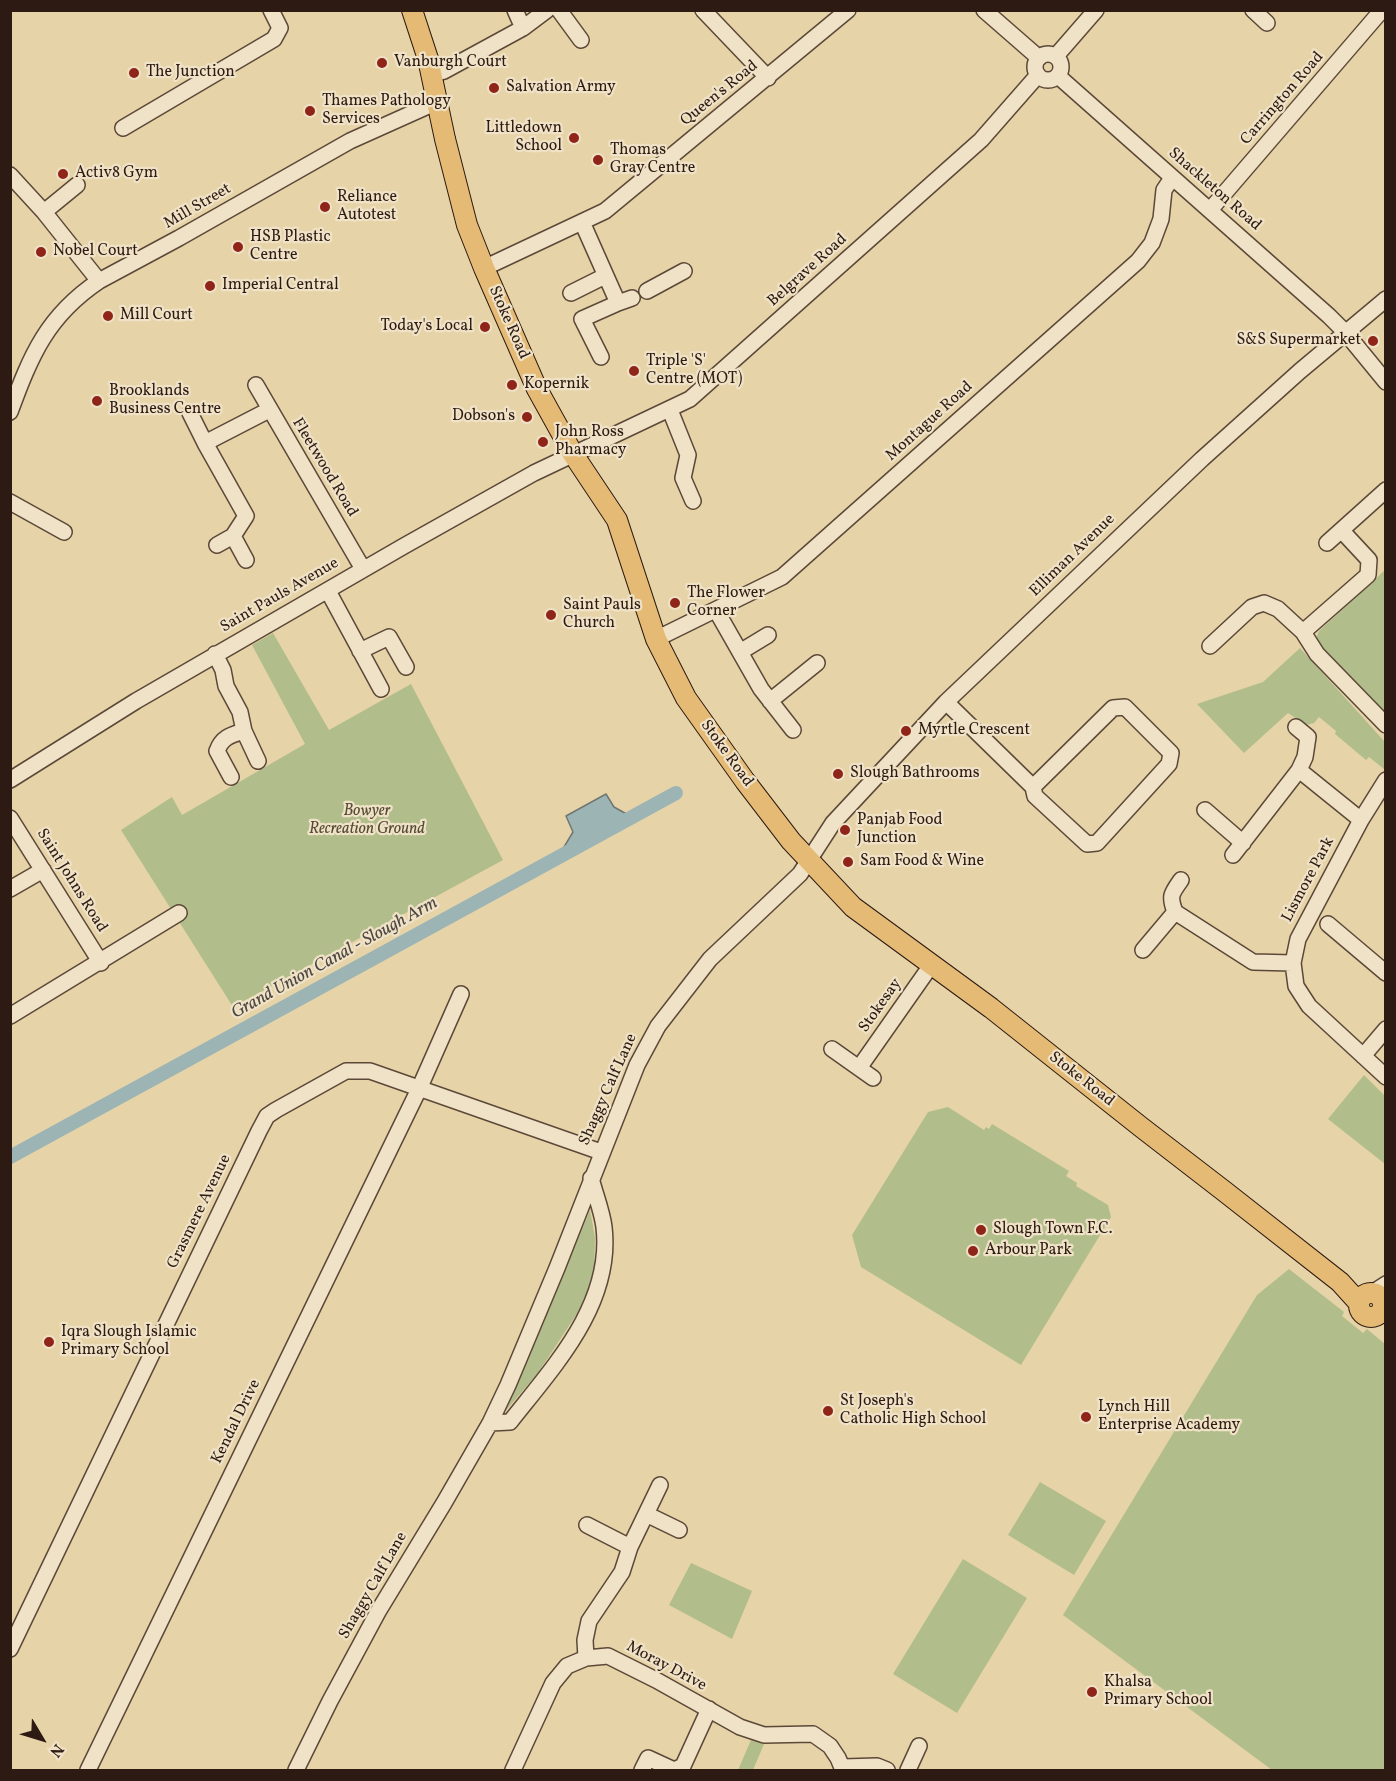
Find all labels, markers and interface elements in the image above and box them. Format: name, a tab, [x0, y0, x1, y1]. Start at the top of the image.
street label: Carrington Road	[1237, 48, 1329, 150]
place label: Vanburgh Court	[394, 53, 507, 73]
marker: Vanburgh Court	[375, 56, 389, 70]
street label: Queen's Road	[677, 57, 763, 131]
place label: The Junction	[146, 63, 235, 83]
marker: The Junction	[127, 66, 141, 80]
place label: Salvation Army	[506, 78, 616, 98]
marker: Salvation Army	[487, 81, 501, 95]
place label: Thames Pathology Services	[322, 92, 451, 130]
marker: Thames Pathology Services	[303, 104, 317, 118]
place label: Littledown School	[485, 119, 562, 157]
marker: Littledown School	[567, 131, 581, 145]
place label: Thomas Gray Centre	[610, 141, 695, 179]
street label: Shackleton Road	[1164, 144, 1264, 236]
marker: Thomas Gray Centre	[591, 153, 605, 167]
place label: Activ8 Gym	[75, 164, 158, 184]
marker: Activ8 Gym	[56, 167, 70, 181]
street label: Mill Street	[161, 180, 235, 234]
place label: Reliance Autotest	[337, 188, 397, 226]
marker: Reliance Autotest	[318, 200, 332, 214]
place label: HSB Plastic Centre	[250, 228, 331, 266]
street label: Belgrave Road	[764, 230, 852, 312]
marker: HSB Plastic Centre	[231, 240, 245, 254]
place label: Nobel Court	[53, 242, 138, 262]
marker: Nobel Court	[34, 245, 48, 259]
place label: Imperial Central	[222, 276, 339, 296]
marker: Imperial Central	[203, 279, 217, 293]
street label: Stoke Road	[483, 283, 533, 363]
place label: Mill Court	[120, 306, 193, 326]
marker: Mill Court	[101, 309, 115, 323]
place label: Today's Local	[380, 317, 473, 337]
marker: Today's Local	[478, 320, 492, 334]
place label: S&S Supermarket	[1236, 331, 1361, 351]
marker: S&S Supermarket	[1366, 334, 1380, 348]
place label: Triple 'S' Centre (MOT)	[646, 352, 742, 390]
marker: Triple 'S' Centre (MOT)	[627, 364, 641, 378]
place label: Kopernik	[524, 375, 589, 395]
marker: Kopernik	[505, 378, 519, 392]
street label: Montague Road	[883, 378, 977, 466]
place label: Brooklands Business Centre	[109, 382, 221, 420]
marker: Brooklands Business Centre	[90, 394, 104, 408]
place label: Dobson's	[452, 407, 515, 427]
marker: Dobson's	[520, 410, 534, 424]
street label: Fleetwood Road	[287, 415, 361, 521]
place label: John Ross Pharmacy	[555, 423, 626, 461]
marker: John Ross Pharmacy	[536, 435, 550, 449]
street label: Elliman Avenue	[1026, 510, 1120, 602]
street label: Saint Pauls Avenue	[217, 554, 343, 638]
place label: The Flower Corner	[687, 584, 765, 622]
place label: Saint Pauls Church	[563, 596, 641, 634]
marker: The Flower Corner	[668, 596, 682, 610]
marker: Saint Pauls Church	[544, 608, 558, 622]
street label: Stoke Road	[695, 717, 757, 791]
place label: Myrtle Crescent	[918, 721, 1030, 741]
marker: Myrtle Crescent	[899, 724, 913, 738]
place label: Slough Bathrooms	[850, 764, 980, 784]
marker: Slough Bathrooms	[831, 767, 845, 781]
park label: Bowyer Recreation Ground	[309, 802, 425, 840]
place label: Panjab Food Junction	[857, 811, 942, 849]
marker: Panjab Food Junction	[838, 823, 852, 837]
street label: Saint Johns Road	[31, 826, 111, 936]
street label: Lismore Park	[1279, 834, 1339, 926]
place label: Sam Food & Wine	[860, 852, 984, 872]
marker: Sam Food & Wine	[841, 855, 855, 869]
water label: Grand Union Canal - Slough Arm	[228, 893, 442, 1025]
street label: Stokesay	[855, 975, 907, 1037]
street label: Shaggy Calf Lane	[576, 1031, 642, 1149]
street label: Stoke Road	[1044, 1048, 1118, 1112]
street label: Grasmere Avenue	[164, 1152, 236, 1272]
place label: Slough Town F.C.	[993, 1220, 1112, 1240]
marker: Slough Town F.C.	[974, 1223, 988, 1237]
place label: Arbour Park	[985, 1241, 1072, 1261]
marker: Arbour Park	[966, 1244, 980, 1258]
place label: Iqra Slough Islamic Primary School	[61, 1323, 197, 1361]
marker: Iqra Slough Islamic Primary School	[42, 1335, 56, 1349]
street label: Kendal Drive	[208, 1377, 266, 1467]
place label: St Joseph's Catholic High School	[840, 1392, 986, 1430]
place label: Lynch Hill Enterprise Academy	[1098, 1398, 1240, 1436]
marker: St Joseph's Catholic High School	[821, 1404, 835, 1418]
marker: Lynch Hill Enterprise Academy	[1079, 1410, 1093, 1424]
street label: Shaggy Calf Lane	[336, 1529, 412, 1643]
street label: Moray Drive	[623, 1638, 709, 1696]
place label: Khalsa Primary School	[1104, 1673, 1212, 1711]
marker: Khalsa Primary School	[1085, 1685, 1099, 1699]
north arrow	[12, 1709, 72, 1769]
text: N	[44, 1739, 68, 1761]

